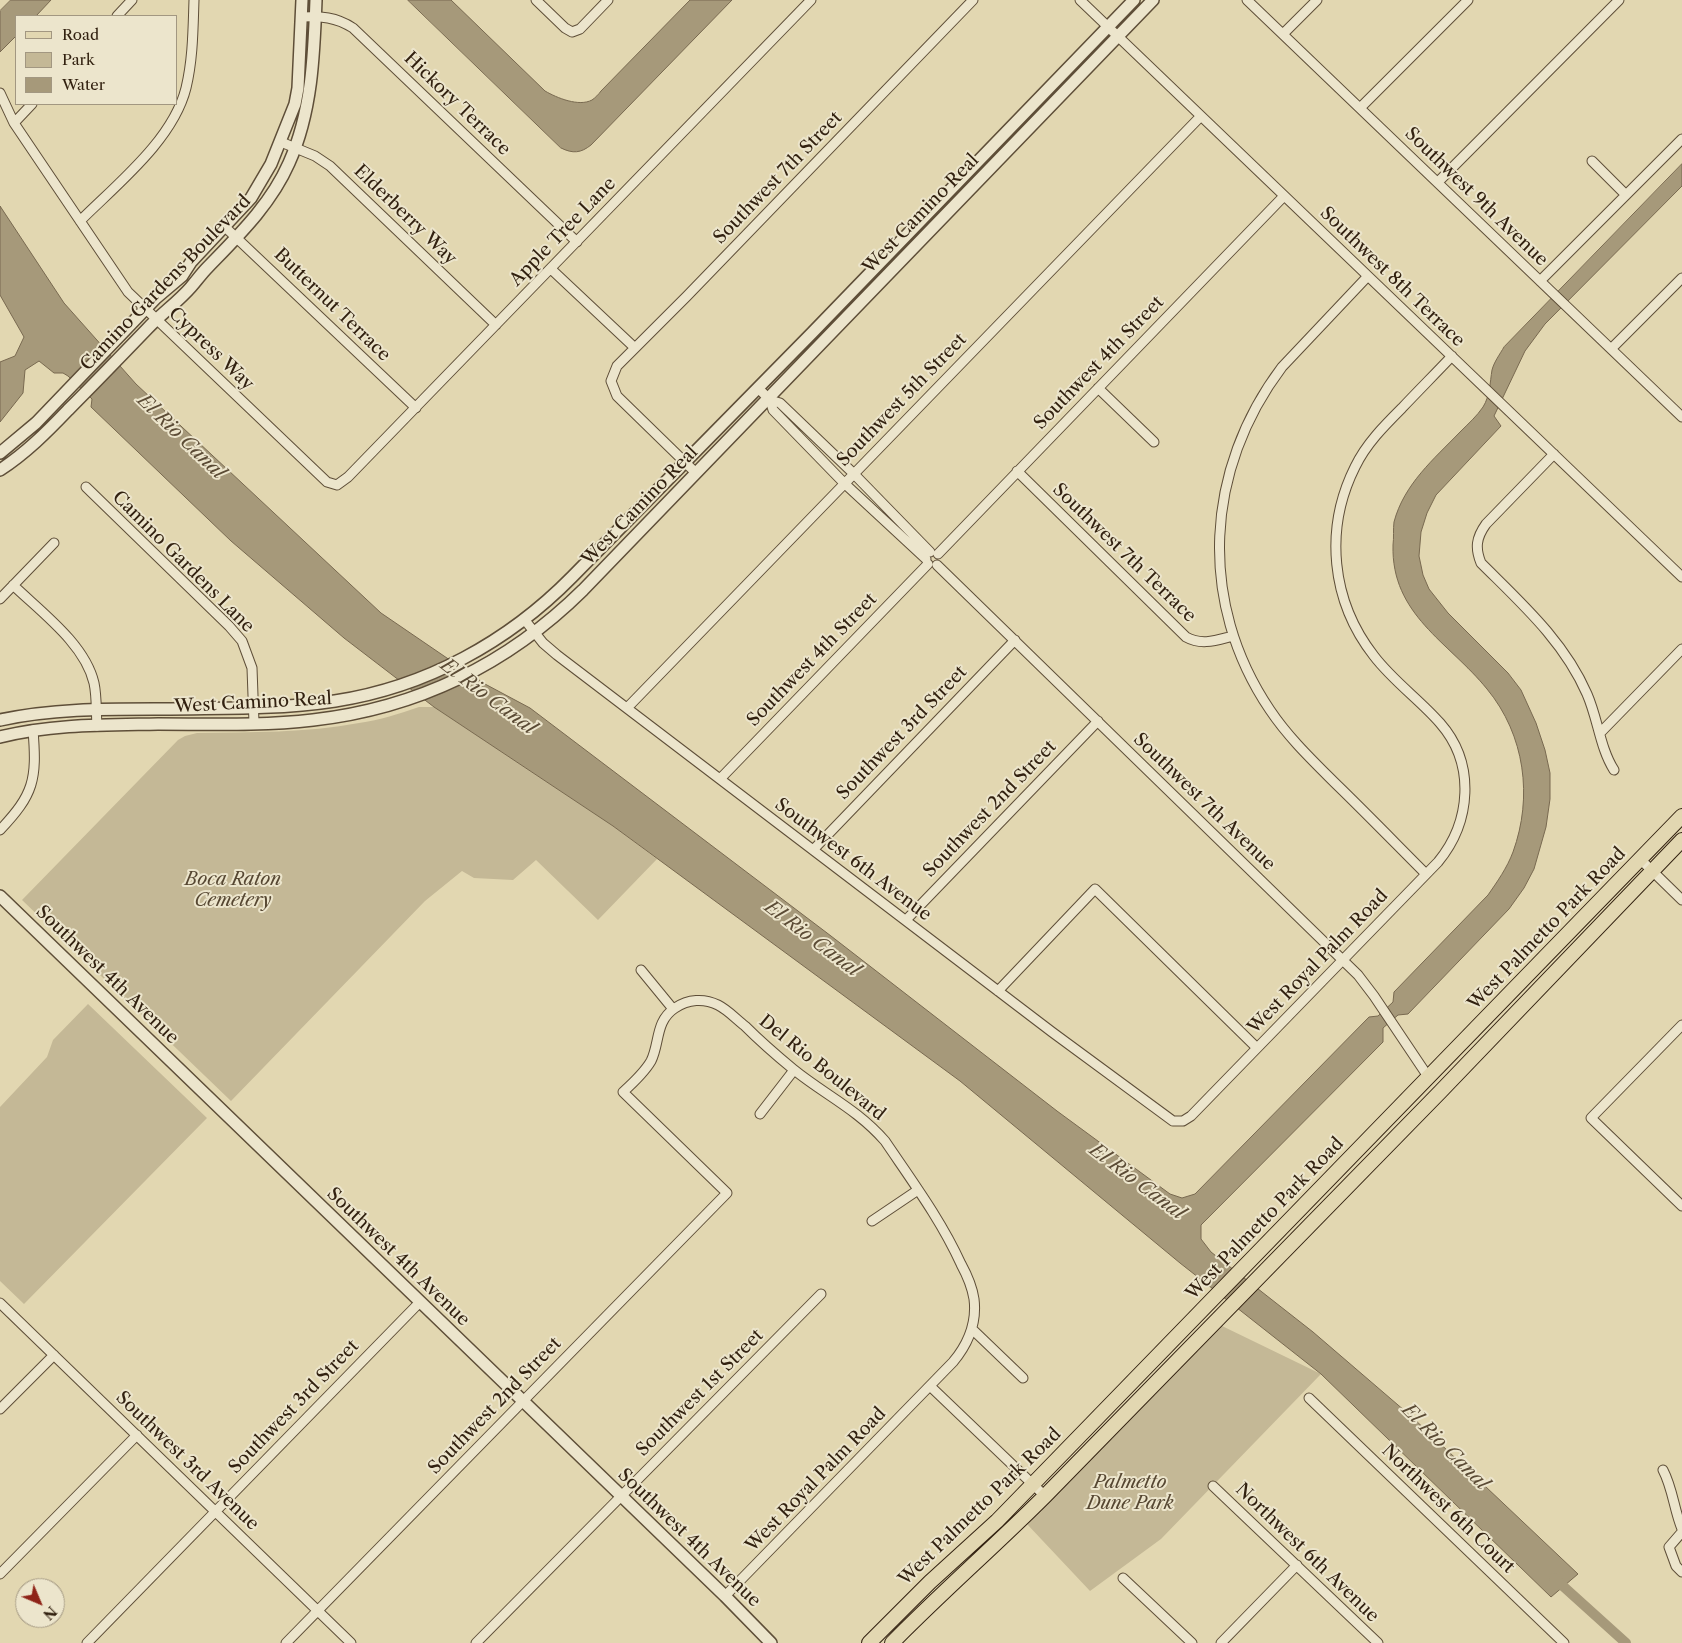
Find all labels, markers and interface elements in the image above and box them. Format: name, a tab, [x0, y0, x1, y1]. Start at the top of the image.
legend	[15, 15, 178, 105]
text: Road	[62, 25, 99, 44]
street label: Hickory Terrace	[399, 48, 515, 160]
text: Park	[62, 50, 95, 69]
text: Water	[62, 75, 105, 94]
street label: Southwest 7th Street	[709, 107, 847, 249]
street label: Southwest 9th Avenue	[1400, 123, 1552, 271]
street label: West Camino Real	[858, 150, 984, 278]
street label: Elderberry Way	[349, 161, 461, 269]
street label: Apple Tree Lane	[506, 173, 620, 291]
street label: Camino Gardens Boulevard	[76, 191, 256, 375]
street label: Southwest 8th Terrace	[1315, 202, 1469, 352]
street label: Butternut Terrace	[269, 244, 395, 366]
street label: Southwest 4th Street	[1030, 292, 1168, 434]
street label: Cypress Way	[164, 303, 258, 395]
street label: Southwest 5th Street	[833, 329, 971, 471]
water label: El Rio Canal	[132, 389, 230, 485]
street label: West Camino Real	[577, 442, 703, 570]
street label: Southwest 7th Terrace	[1048, 479, 1200, 627]
street label: Camino Gardens Lane	[108, 487, 258, 637]
street label: Southwest 4th Street	[743, 589, 881, 731]
water label: El Rio Canal	[436, 654, 540, 740]
street label: Southwest 3rd Street	[833, 662, 971, 804]
street label: West Camino Real	[174, 688, 332, 718]
street label: Southwest 7th Avenue	[1129, 729, 1279, 875]
street label: Southwest 2nd Street	[919, 736, 1061, 882]
street label: Southwest 6th Avenue	[770, 794, 936, 926]
street label: West Palmetto Park Road	[1464, 843, 1630, 1015]
park label: Boca Raton Cemetery	[185, 869, 281, 912]
street label: West Royal Palm Road	[1243, 885, 1393, 1039]
water label: El Rio Canal	[760, 896, 864, 982]
street label: Southwest 4th Avenue	[31, 901, 183, 1049]
street label: Del Rio Boulevard	[755, 1010, 889, 1126]
street label: West Palmetto Park Road	[1182, 1133, 1348, 1305]
water label: El Rio Canal	[1085, 1139, 1189, 1225]
street label: Southwest 4th Avenue	[322, 1183, 474, 1331]
street label: Southwest 1st Street	[632, 1325, 768, 1461]
street label: Southwest 2nd Street	[424, 1333, 566, 1479]
street label: Southwest 3rd Street	[225, 1336, 363, 1478]
street label: Southwest 3rd Avenue	[111, 1387, 263, 1535]
water label: El Rio Canal	[1397, 1399, 1493, 1495]
street label: West Royal Palm Road	[741, 1403, 891, 1557]
street label: West Palmetto Park Road	[894, 1424, 1066, 1590]
street label: Northwest 6th Court	[1377, 1440, 1519, 1578]
street label: Southwest 4th Avenue	[613, 1464, 765, 1612]
park label: Palmetto Dune Park	[1086, 1472, 1174, 1515]
street label: Northwest 6th Avenue	[1231, 1479, 1383, 1627]
north arrow	[15, 1578, 65, 1628]
text: N	[39, 1602, 61, 1624]

